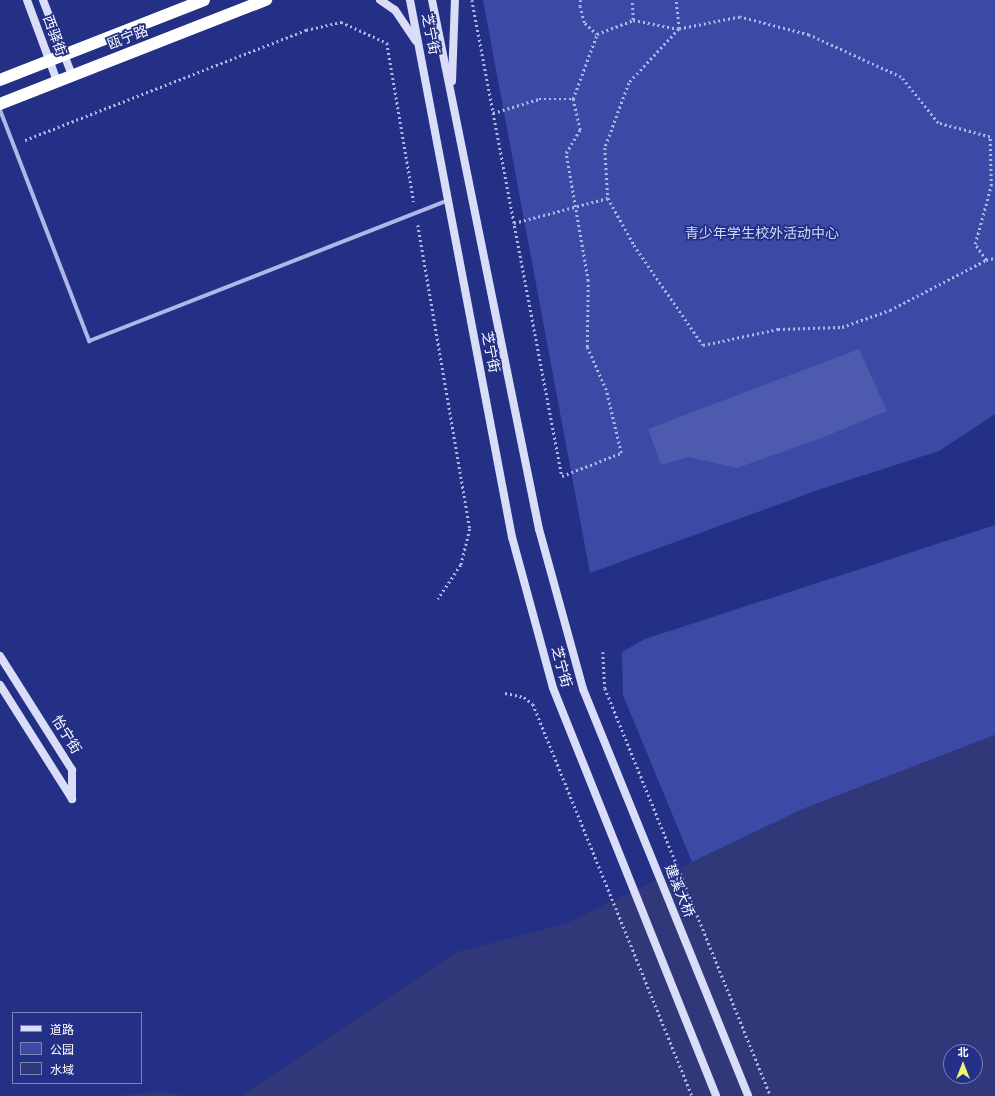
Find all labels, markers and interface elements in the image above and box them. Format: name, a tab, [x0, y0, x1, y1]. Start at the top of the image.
street label: 芝宁街	[418, 12, 442, 56]
street label: 西驿街	[39, 13, 69, 59]
street label: 瓯宁路	[105, 23, 151, 53]
park label: 青少年学生校外活动中心	[685, 226, 839, 242]
street label: 芝宁街	[478, 330, 502, 374]
street label: 芝宁街	[547, 645, 575, 689]
street label: 怡宁街	[48, 713, 84, 757]
street label: 建溪大桥	[661, 862, 697, 920]
legend	[12, 1012, 142, 1084]
text: 道路	[50, 1023, 74, 1037]
text: 公园	[50, 1043, 74, 1057]
north arrow	[943, 1044, 983, 1084]
text: 北	[958, 1046, 969, 1059]
text: 水域	[50, 1063, 74, 1077]

